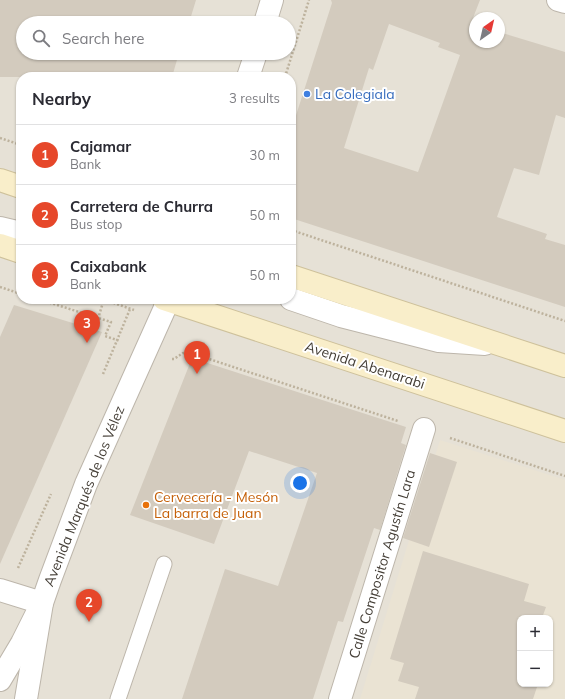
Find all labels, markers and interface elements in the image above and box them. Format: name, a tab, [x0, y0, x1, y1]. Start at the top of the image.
north arrow	[469, 12, 505, 48]
search box	[16, 16, 296, 60]
icon: search	[30, 27, 52, 49]
text: Search here	[62, 29, 144, 48]
place label: La Colegiala	[315, 85, 395, 103]
text: Nearby	[32, 88, 91, 109]
marker: La Colegiala	[302, 89, 312, 99]
text: 3 results	[229, 90, 280, 106]
text: Cajamar	[70, 137, 131, 156]
text: 1	[41, 147, 49, 163]
text: 30 m	[250, 147, 280, 163]
text: Bank	[70, 156, 101, 172]
text: Carretera de Churra	[70, 197, 213, 216]
text: 2	[41, 207, 49, 223]
text: 50 m	[250, 207, 280, 223]
text: Bus stop	[70, 216, 122, 232]
text: Caixabank	[70, 257, 147, 276]
text: 3	[41, 267, 49, 283]
text: 50 m	[250, 267, 280, 283]
text: Bank	[70, 276, 101, 292]
pin: 3	[74, 310, 100, 343]
street label: Avenida Abenarabi	[303, 337, 427, 393]
pin: 1	[184, 341, 210, 374]
street label: Avenida Marqués de los Vélez	[39, 403, 129, 589]
street label: Calle Compositor Agustín Lara	[345, 467, 419, 661]
your location	[290, 473, 310, 493]
place label: Cervecería - Mesón La barra de Juan	[154, 488, 278, 522]
marker: Cervecería - Mesón La barra de Juan	[141, 500, 151, 510]
pin: 2	[76, 589, 102, 622]
map controls	[517, 615, 553, 687]
button: +	[517, 615, 553, 651]
button: −	[517, 651, 553, 687]

